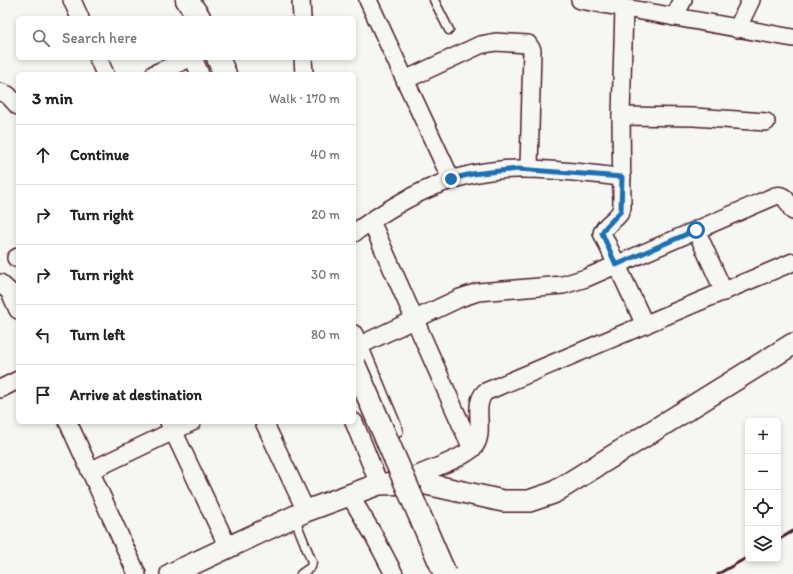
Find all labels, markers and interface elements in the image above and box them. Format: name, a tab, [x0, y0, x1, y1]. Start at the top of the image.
search box	[16, 16, 356, 60]
icon: search	[30, 27, 52, 49]
text: Search here	[62, 29, 137, 47]
text: 3 min	[32, 88, 73, 108]
text: Walk · 170 m	[269, 91, 340, 106]
icon: ahead	[32, 144, 54, 166]
text: Continue	[70, 146, 129, 164]
text: 40 m	[310, 147, 340, 162]
route end	[442, 170, 460, 188]
icon: right	[32, 204, 54, 226]
text: Turn right	[70, 206, 134, 224]
text: 20 m	[311, 207, 340, 222]
route start	[687, 221, 705, 239]
icon: right	[32, 264, 54, 286]
text: Turn right	[70, 266, 134, 284]
text: 30 m	[311, 267, 340, 282]
icon: left	[32, 324, 54, 346]
text: Turn left	[70, 326, 125, 344]
text: 80 m	[311, 327, 340, 342]
icon: arrive	[32, 384, 54, 406]
text: Arrive at destination	[70, 386, 202, 404]
map controls	[745, 418, 781, 562]
button: +	[745, 418, 781, 454]
button: −	[745, 454, 781, 490]
button: locate	[745, 490, 781, 526]
button: layers	[745, 526, 781, 562]

